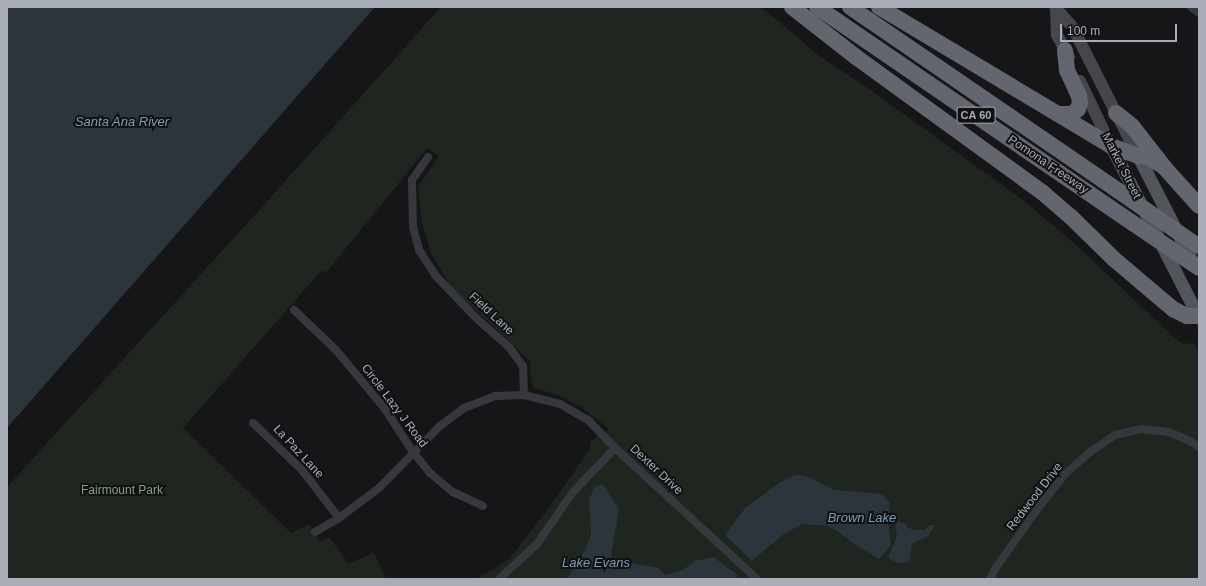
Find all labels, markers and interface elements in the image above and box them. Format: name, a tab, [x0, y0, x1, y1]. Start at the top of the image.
scale bar	[1062, 16, 1179, 42]
text: 100 m	[1067, 24, 1100, 38]
road number: CA 60	[956, 106, 996, 124]
water label: Santa Ana River	[75, 114, 169, 130]
street label: Market Street	[1098, 131, 1144, 201]
street label: Pomona Freeway	[1005, 133, 1091, 197]
street label: Field Lane	[466, 290, 516, 338]
street label: Circle Lazy J Road	[358, 361, 430, 451]
street label: La Paz Lane	[270, 422, 326, 482]
street label: Dexter Drive	[627, 442, 685, 498]
street label: Redwood Drive	[1004, 460, 1066, 534]
park label: Fairmount Park	[81, 484, 163, 498]
water label: Brown Lake	[828, 510, 896, 526]
water label: Lake Evans	[562, 555, 630, 571]

